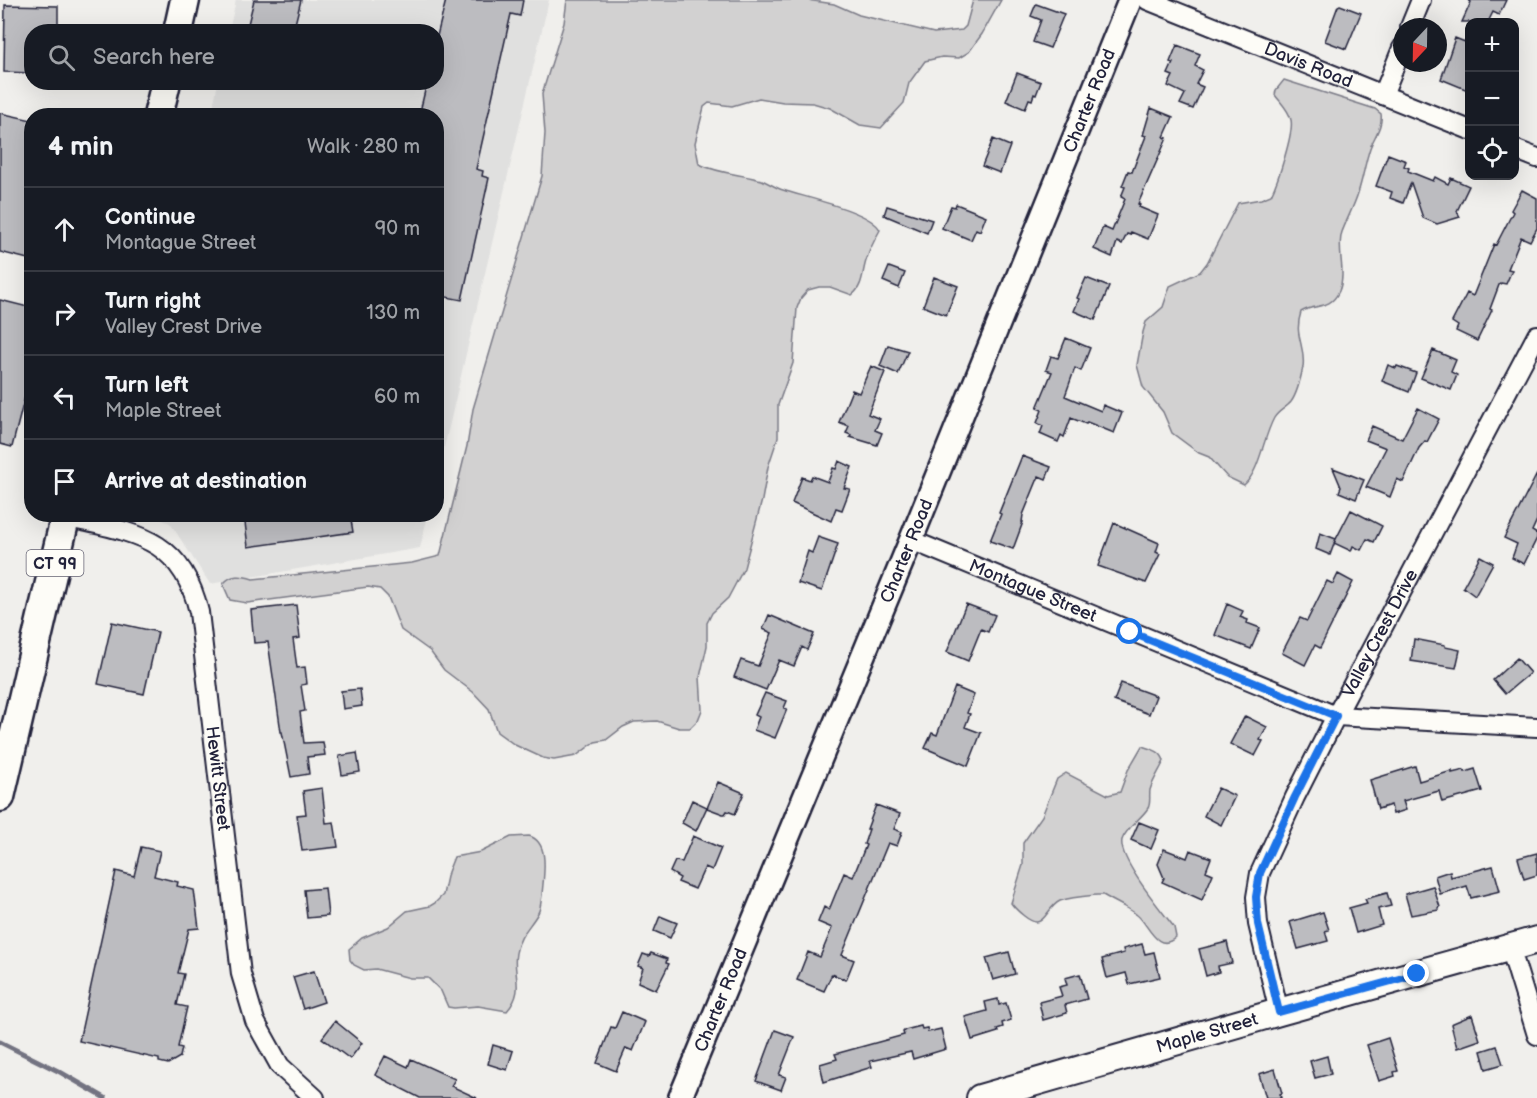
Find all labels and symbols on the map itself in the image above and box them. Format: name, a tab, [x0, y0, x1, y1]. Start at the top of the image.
north arrow	[1393, 18, 1447, 72]
street label: Davis Road	[1261, 38, 1355, 93]
street label: Charter Road	[1059, 46, 1120, 156]
street label: Charter Road	[876, 496, 937, 606]
road number: CT 99	[26, 550, 84, 576]
street label: Montague Street	[966, 555, 1100, 627]
street label: Valley Crest Drive	[1338, 566, 1423, 701]
route start	[1116, 618, 1142, 644]
street label: Hewitt Street	[201, 725, 234, 832]
street label: Charter Road	[690, 945, 752, 1055]
route end	[1403, 960, 1429, 986]
street label: Maple Street	[1154, 1009, 1261, 1058]

